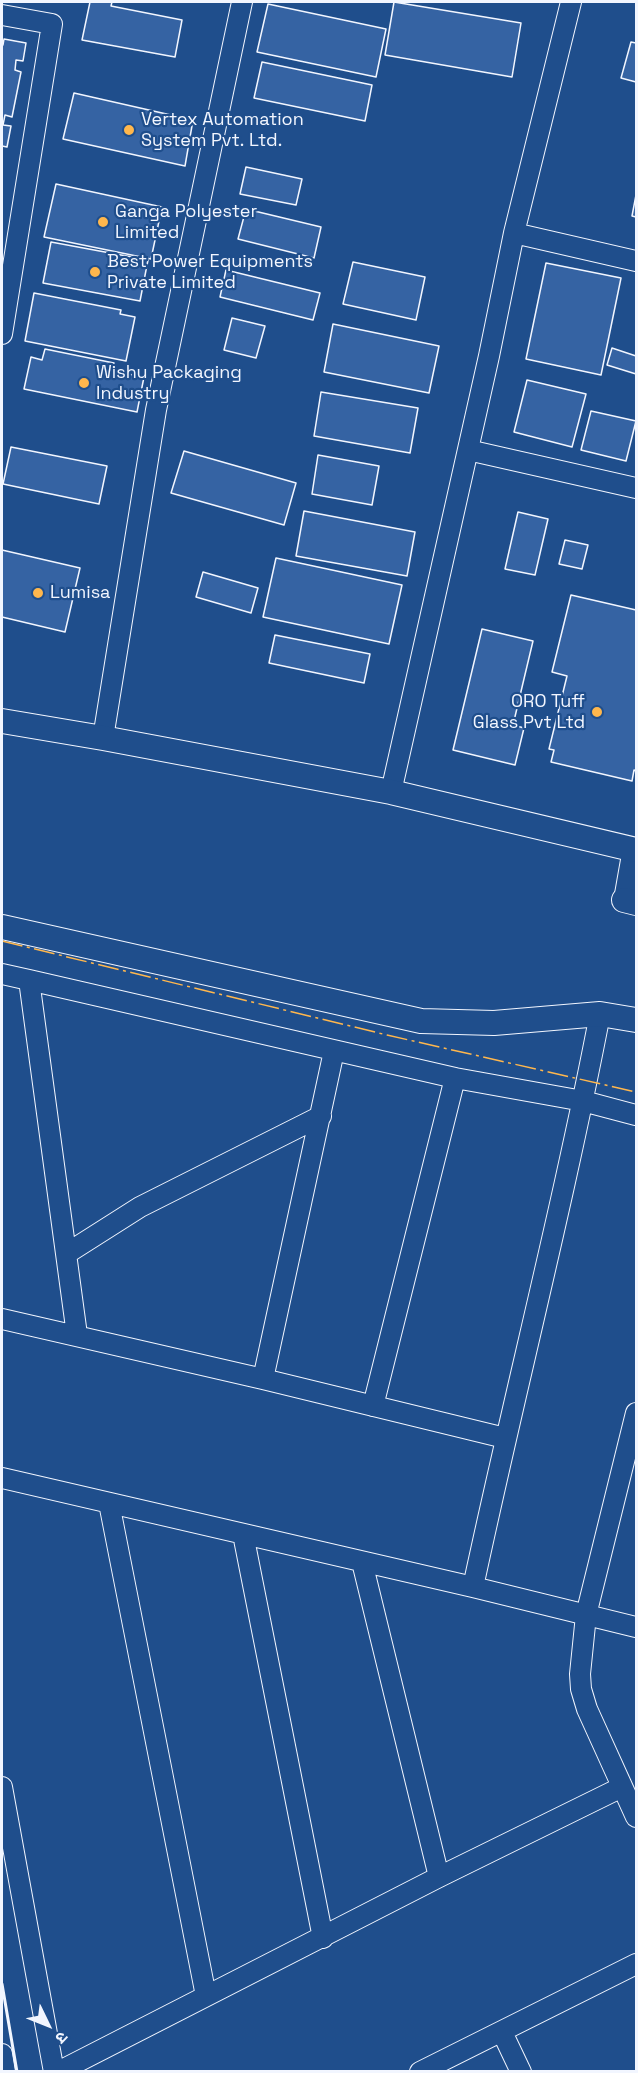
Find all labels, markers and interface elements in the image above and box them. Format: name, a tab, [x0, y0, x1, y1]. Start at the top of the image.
place label: Vertex Automation System Pvt. Ltd.	[141, 109, 304, 152]
marker: Vertex Automation System Pvt. Ltd.	[122, 123, 136, 137]
place label: Ganga Polyester Limited	[115, 201, 257, 244]
marker: Ganga Polyester Limited	[96, 215, 110, 229]
place label: Best Power Equipments Private Limited	[107, 251, 313, 294]
marker: Best Power Equipments Private Limited	[88, 265, 102, 279]
place label: Wishu Packaging Industry	[96, 362, 242, 404]
marker: Wishu Packaging Industry	[77, 376, 91, 390]
place label: Lumisa	[50, 582, 110, 604]
marker: Lumisa	[31, 586, 45, 600]
place label: ORO Tuff Glass Pvt Ltd	[473, 691, 585, 734]
marker: ORO Tuff Glass Pvt Ltd	[590, 705, 604, 719]
north arrow	[18, 1995, 78, 2055]
text: उ	[51, 2027, 72, 2048]

